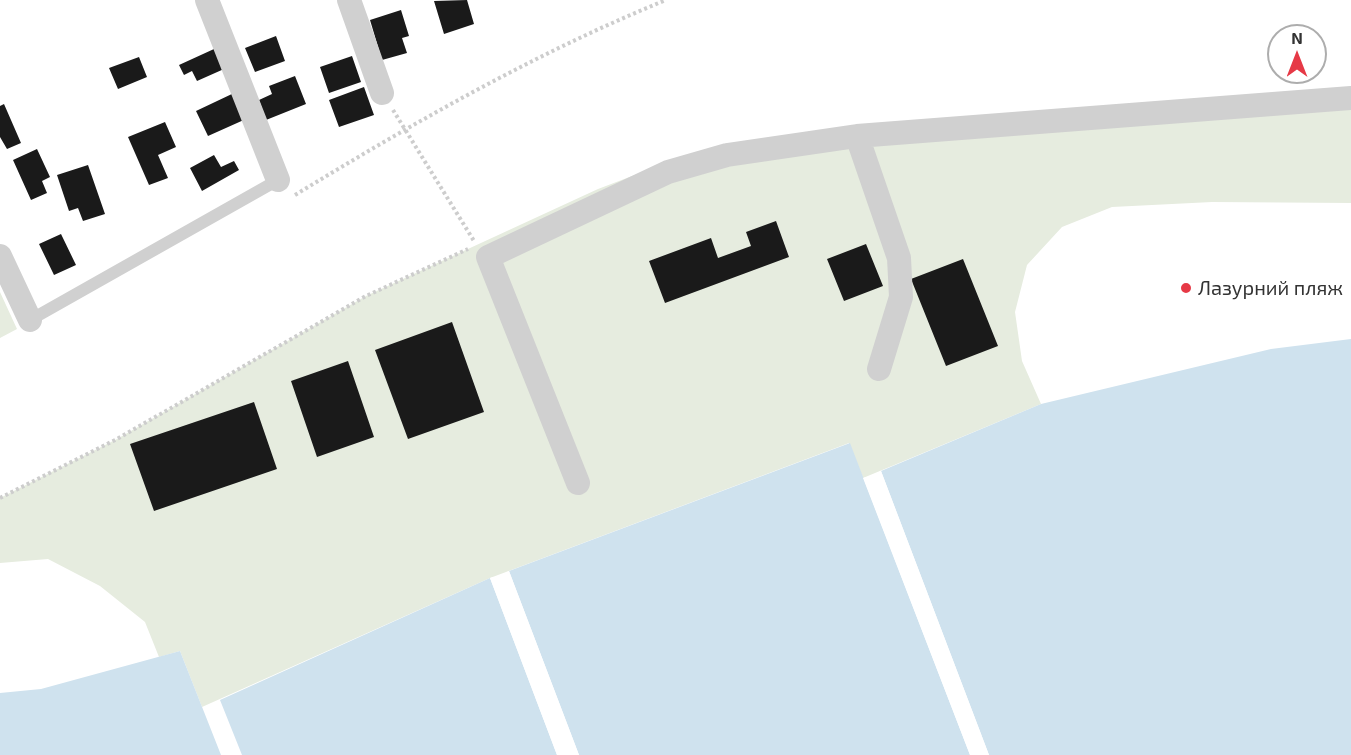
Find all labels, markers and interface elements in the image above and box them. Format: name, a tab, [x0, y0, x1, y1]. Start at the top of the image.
north arrow	[1267, 24, 1327, 84]
text: N	[1291, 28, 1303, 47]
place label: Лазурний пляж	[1198, 276, 1343, 300]
marker: Лазурний пляж	[1179, 281, 1193, 295]

